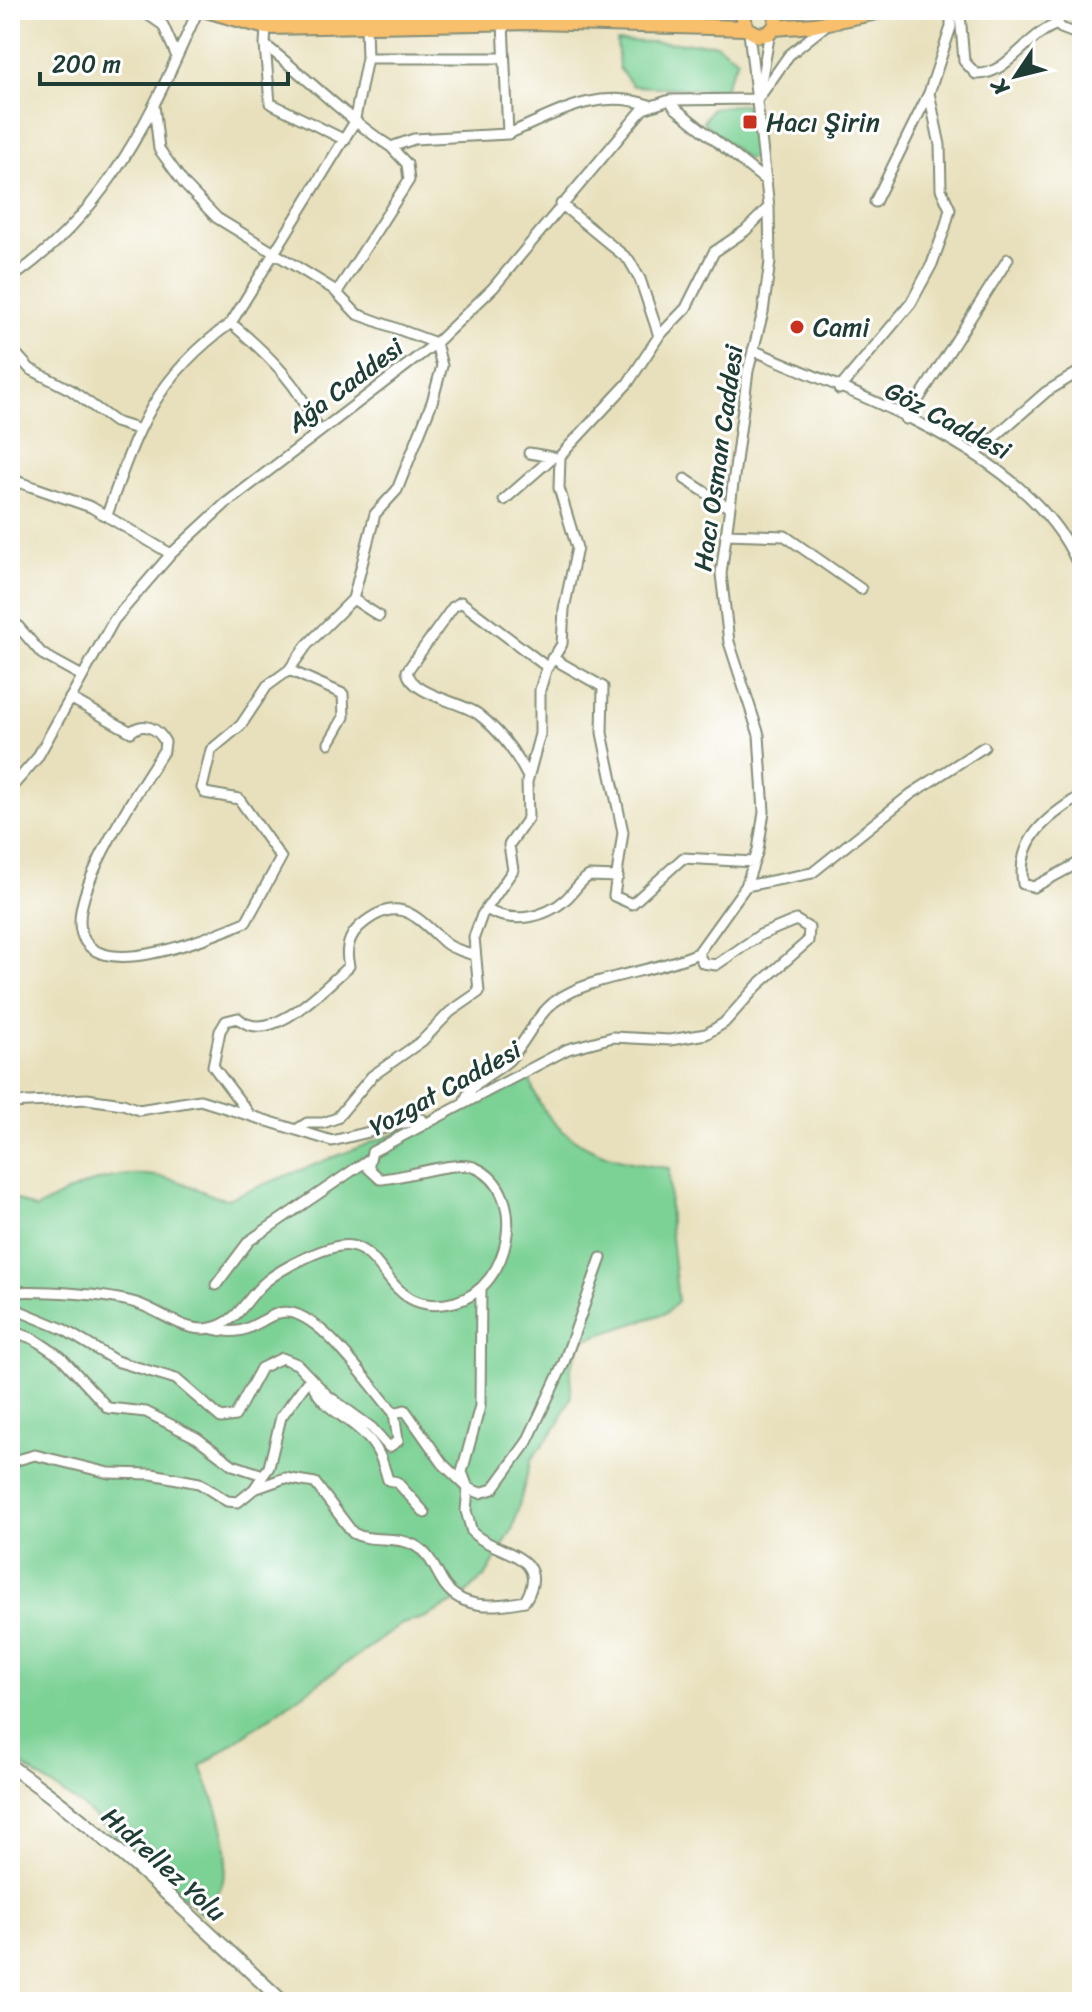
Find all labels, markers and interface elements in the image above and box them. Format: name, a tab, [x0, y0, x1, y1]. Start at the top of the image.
scale bar	[40, 36, 288, 86]
north arrow	[976, 36, 1056, 116]
text: 200 m	[52, 43, 121, 85]
text: K	[979, 69, 1020, 105]
place label: Hacı Şirin	[766, 99, 880, 145]
marker: Hacı Şirin	[741, 113, 759, 131]
place label: Cami	[813, 304, 870, 350]
marker: Cami	[788, 318, 806, 336]
street label: Ağa Caddesi	[276, 325, 414, 445]
street label: Hacı Osman Caddesi	[679, 341, 757, 574]
street label: Göz Caddesi	[876, 367, 1020, 473]
street label: Yozgat Caddesi	[360, 1027, 531, 1149]
street label: Hıdrellez Yolu	[91, 1795, 237, 1933]

